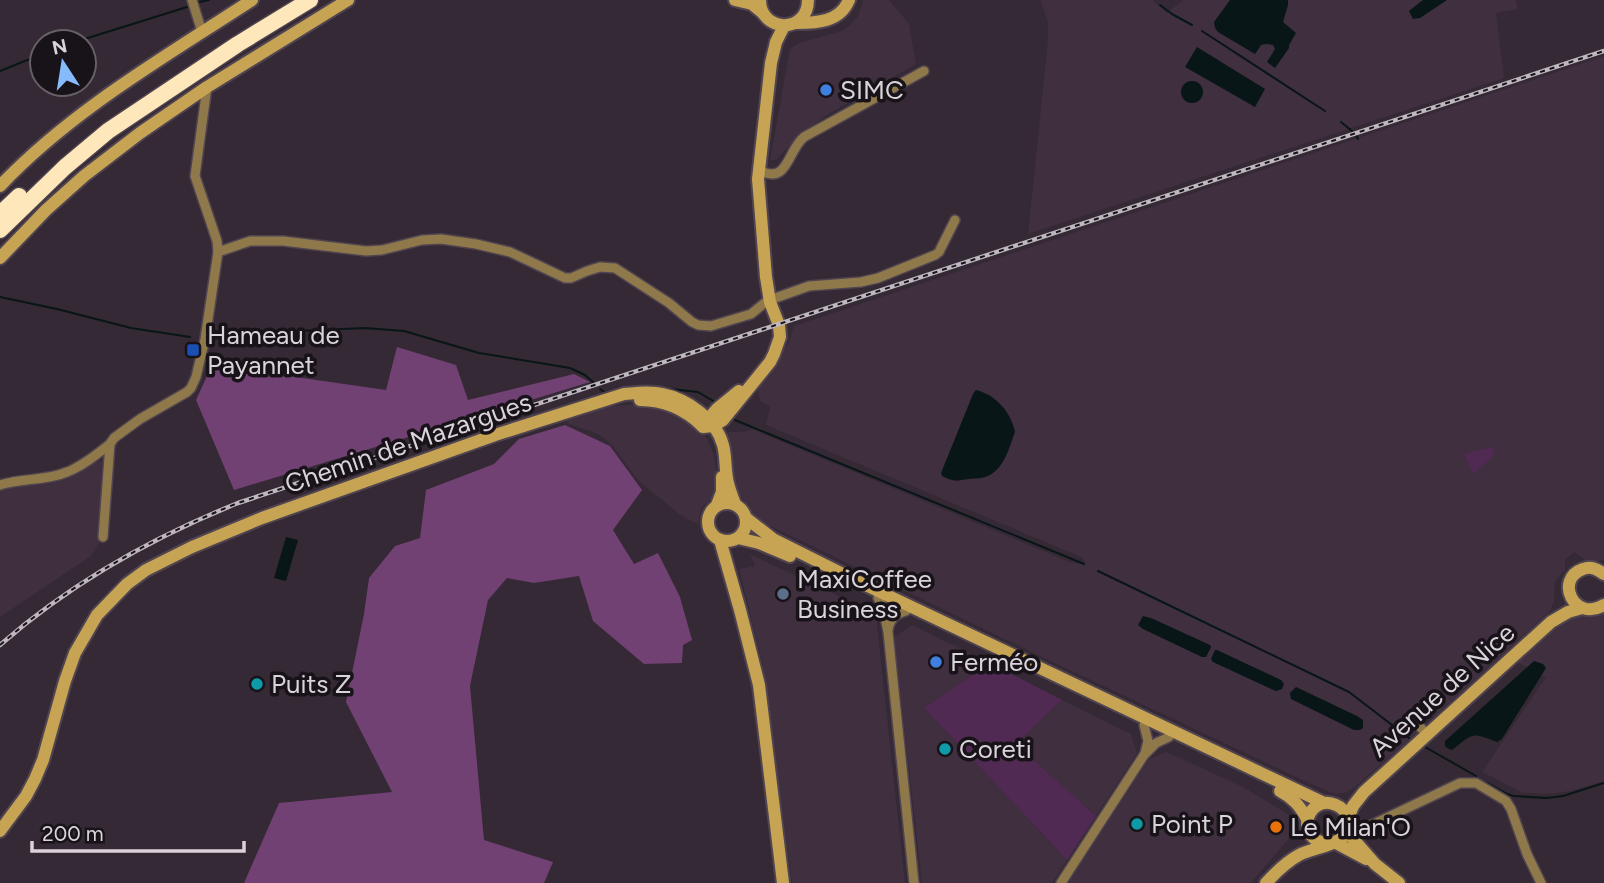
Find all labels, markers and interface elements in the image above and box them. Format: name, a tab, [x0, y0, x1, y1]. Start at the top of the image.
north arrow	[28, 28, 98, 98]
text: N	[50, 34, 69, 60]
place label: SIMC	[840, 74, 904, 106]
marker: SIMC	[818, 82, 834, 98]
place label: Hameau de Payannet	[207, 319, 340, 381]
marker: Hameau de Payannet	[185, 342, 201, 358]
street label: Chemin de Mazargues	[281, 386, 535, 500]
place label: MaxiCoffee Business	[797, 563, 932, 625]
marker: MaxiCoffee Business	[775, 586, 791, 602]
street label: Avenue de Nice	[1363, 616, 1521, 764]
place label: Ferméo	[950, 646, 1038, 678]
marker: Ferméo	[928, 654, 944, 670]
place label: Puits Z	[271, 668, 352, 700]
marker: Puits Z	[249, 676, 265, 692]
place label: Coreti	[959, 733, 1032, 765]
marker: Coreti	[937, 741, 953, 757]
place label: Point P	[1151, 808, 1233, 840]
scale bar	[32, 810, 243, 854]
place label: Le Milan'O	[1290, 811, 1411, 843]
marker: Point P	[1129, 816, 1145, 832]
marker: Le Milan'O	[1268, 819, 1284, 835]
text: 200 m	[42, 821, 104, 846]

